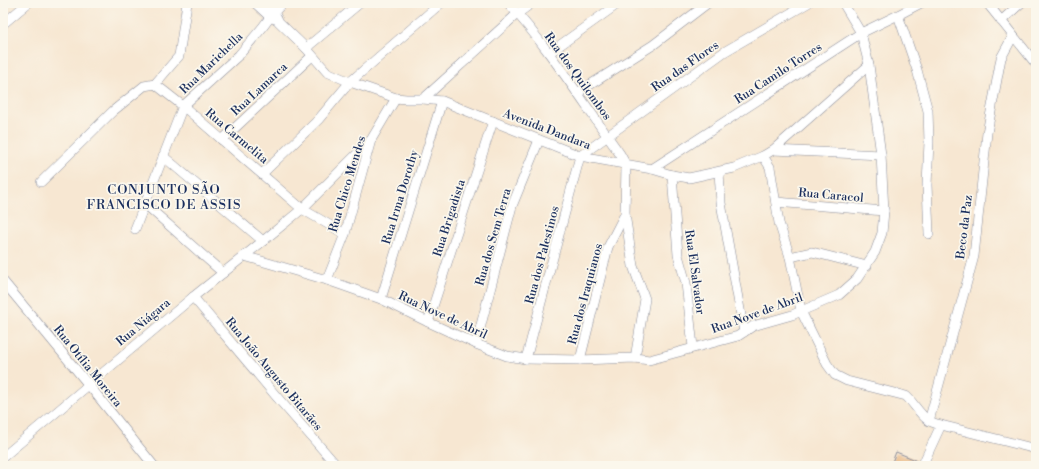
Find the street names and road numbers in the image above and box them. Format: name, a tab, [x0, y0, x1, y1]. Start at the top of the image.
street label: Rua Marichella	[177, 29, 247, 97]
street label: Rua dos Quilombos	[541, 29, 614, 123]
street label: Rua das Flores	[649, 38, 722, 95]
street label: Rua Camilo Torres	[732, 40, 825, 107]
street label: Rua Lamarca	[228, 59, 291, 119]
street label: Rua Carmelita	[202, 106, 272, 168]
street label: Avenida Dandara	[500, 106, 594, 153]
street label: Rua Chico Mendes	[326, 134, 369, 234]
street label: Rua Irma Dorothy	[379, 148, 422, 246]
street label: Rua Brigadista	[430, 177, 469, 259]
street label: Rua Caracol	[798, 185, 865, 206]
street label: Rua dos Sem Terra	[472, 186, 515, 288]
street label: Beco da Paz	[953, 194, 976, 261]
street label: Rua dos Palestinos	[522, 204, 563, 306]
street label: Rua El Salvador	[681, 229, 708, 315]
street label: Rua dos Iraquianos	[565, 242, 606, 346]
street label: Rua Nove de Abril	[396, 288, 490, 343]
street label: Rua Nove de Abril	[709, 290, 805, 337]
street label: Rua Niágara	[113, 295, 174, 349]
street label: Rua João Augusto Bitarães	[222, 315, 325, 434]
street label: Rua Otília Moreira	[50, 322, 126, 411]

